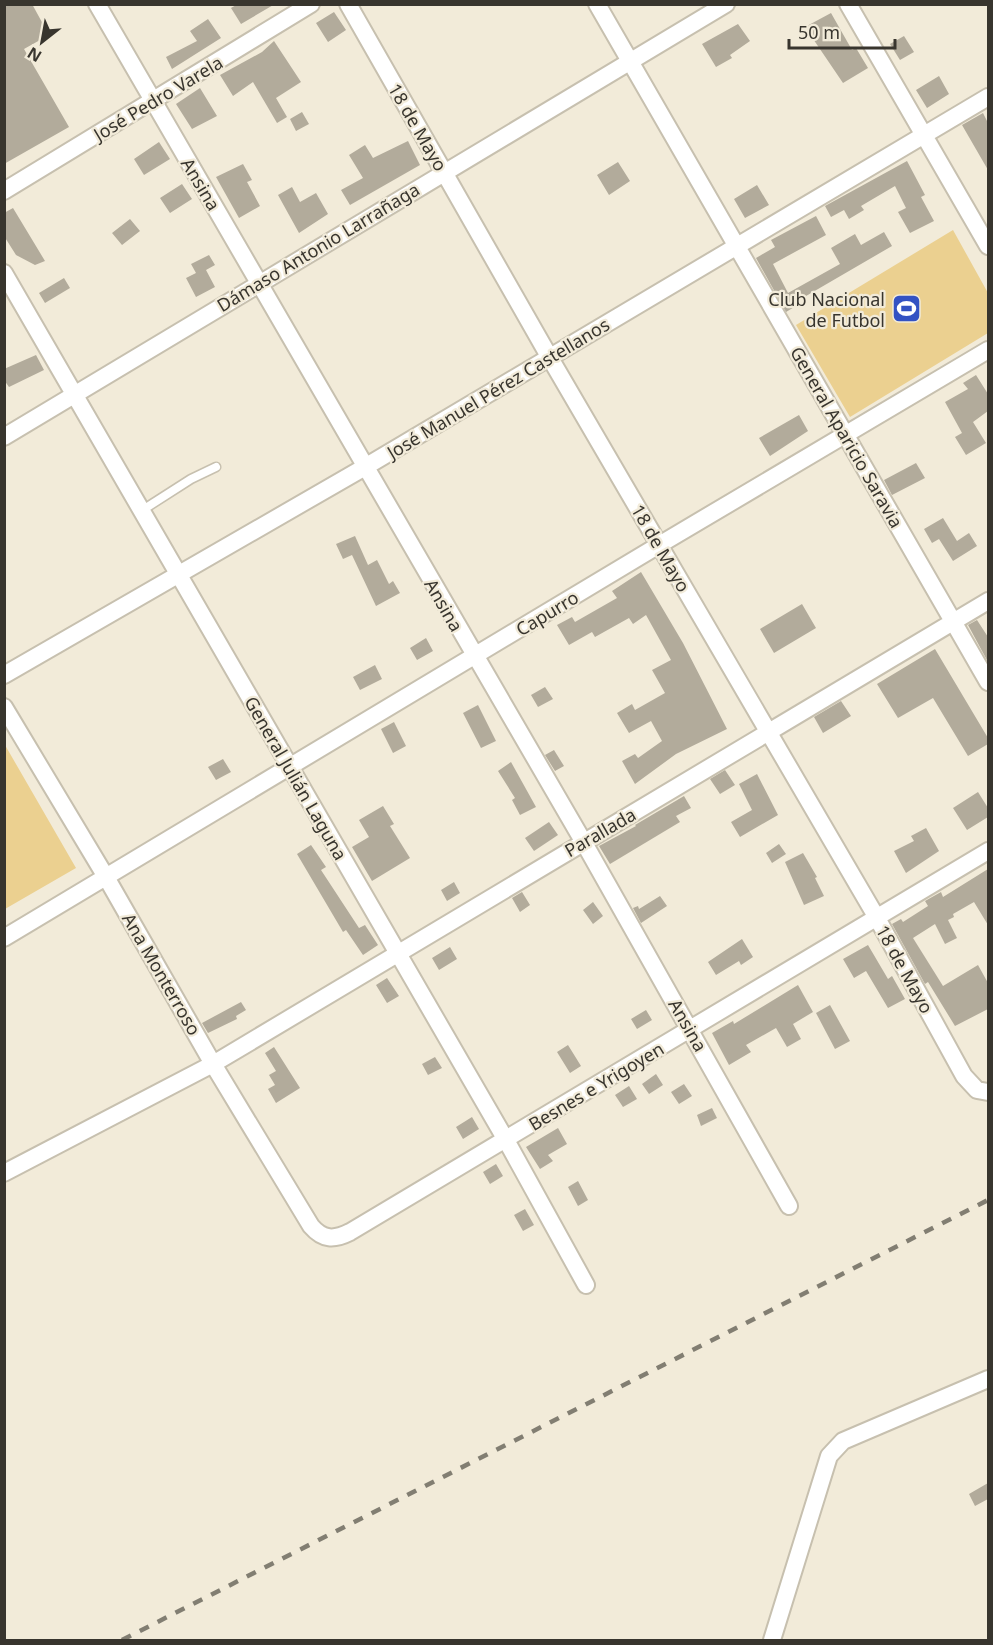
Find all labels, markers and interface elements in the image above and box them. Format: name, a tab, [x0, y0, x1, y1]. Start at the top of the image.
north arrow	[12, 12, 72, 72]
scale bar	[789, 12, 896, 50]
text: 50 m	[798, 20, 840, 44]
text: N	[23, 42, 46, 68]
street label: José Pedro Varela	[87, 50, 227, 147]
street label: 18 de Mayo	[383, 79, 453, 175]
street label: Ansina	[176, 153, 226, 215]
street label: Dámaso Antonio Larrañaga	[212, 177, 424, 317]
place label: Club Nacional de Futbol	[768, 287, 885, 332]
sports icon: Club Nacional de Futbol	[890, 293, 922, 325]
street label: José Manuel Pérez Castellanos	[381, 312, 614, 465]
street label: General Aparicio Saravia	[785, 342, 909, 532]
street label: 18 de Mayo	[626, 500, 696, 596]
street label: Ansina	[419, 574, 469, 636]
street label: Capurro	[511, 585, 583, 641]
street label: General Julián Laguna	[239, 692, 353, 864]
street label: Parallada	[560, 802, 640, 862]
street label: Ana Monterroso	[117, 909, 207, 1039]
street label: 18 de Mayo	[871, 920, 939, 1018]
street label: Ansina	[663, 994, 713, 1056]
street label: Besnes e Yrigoyen	[524, 1036, 668, 1136]

